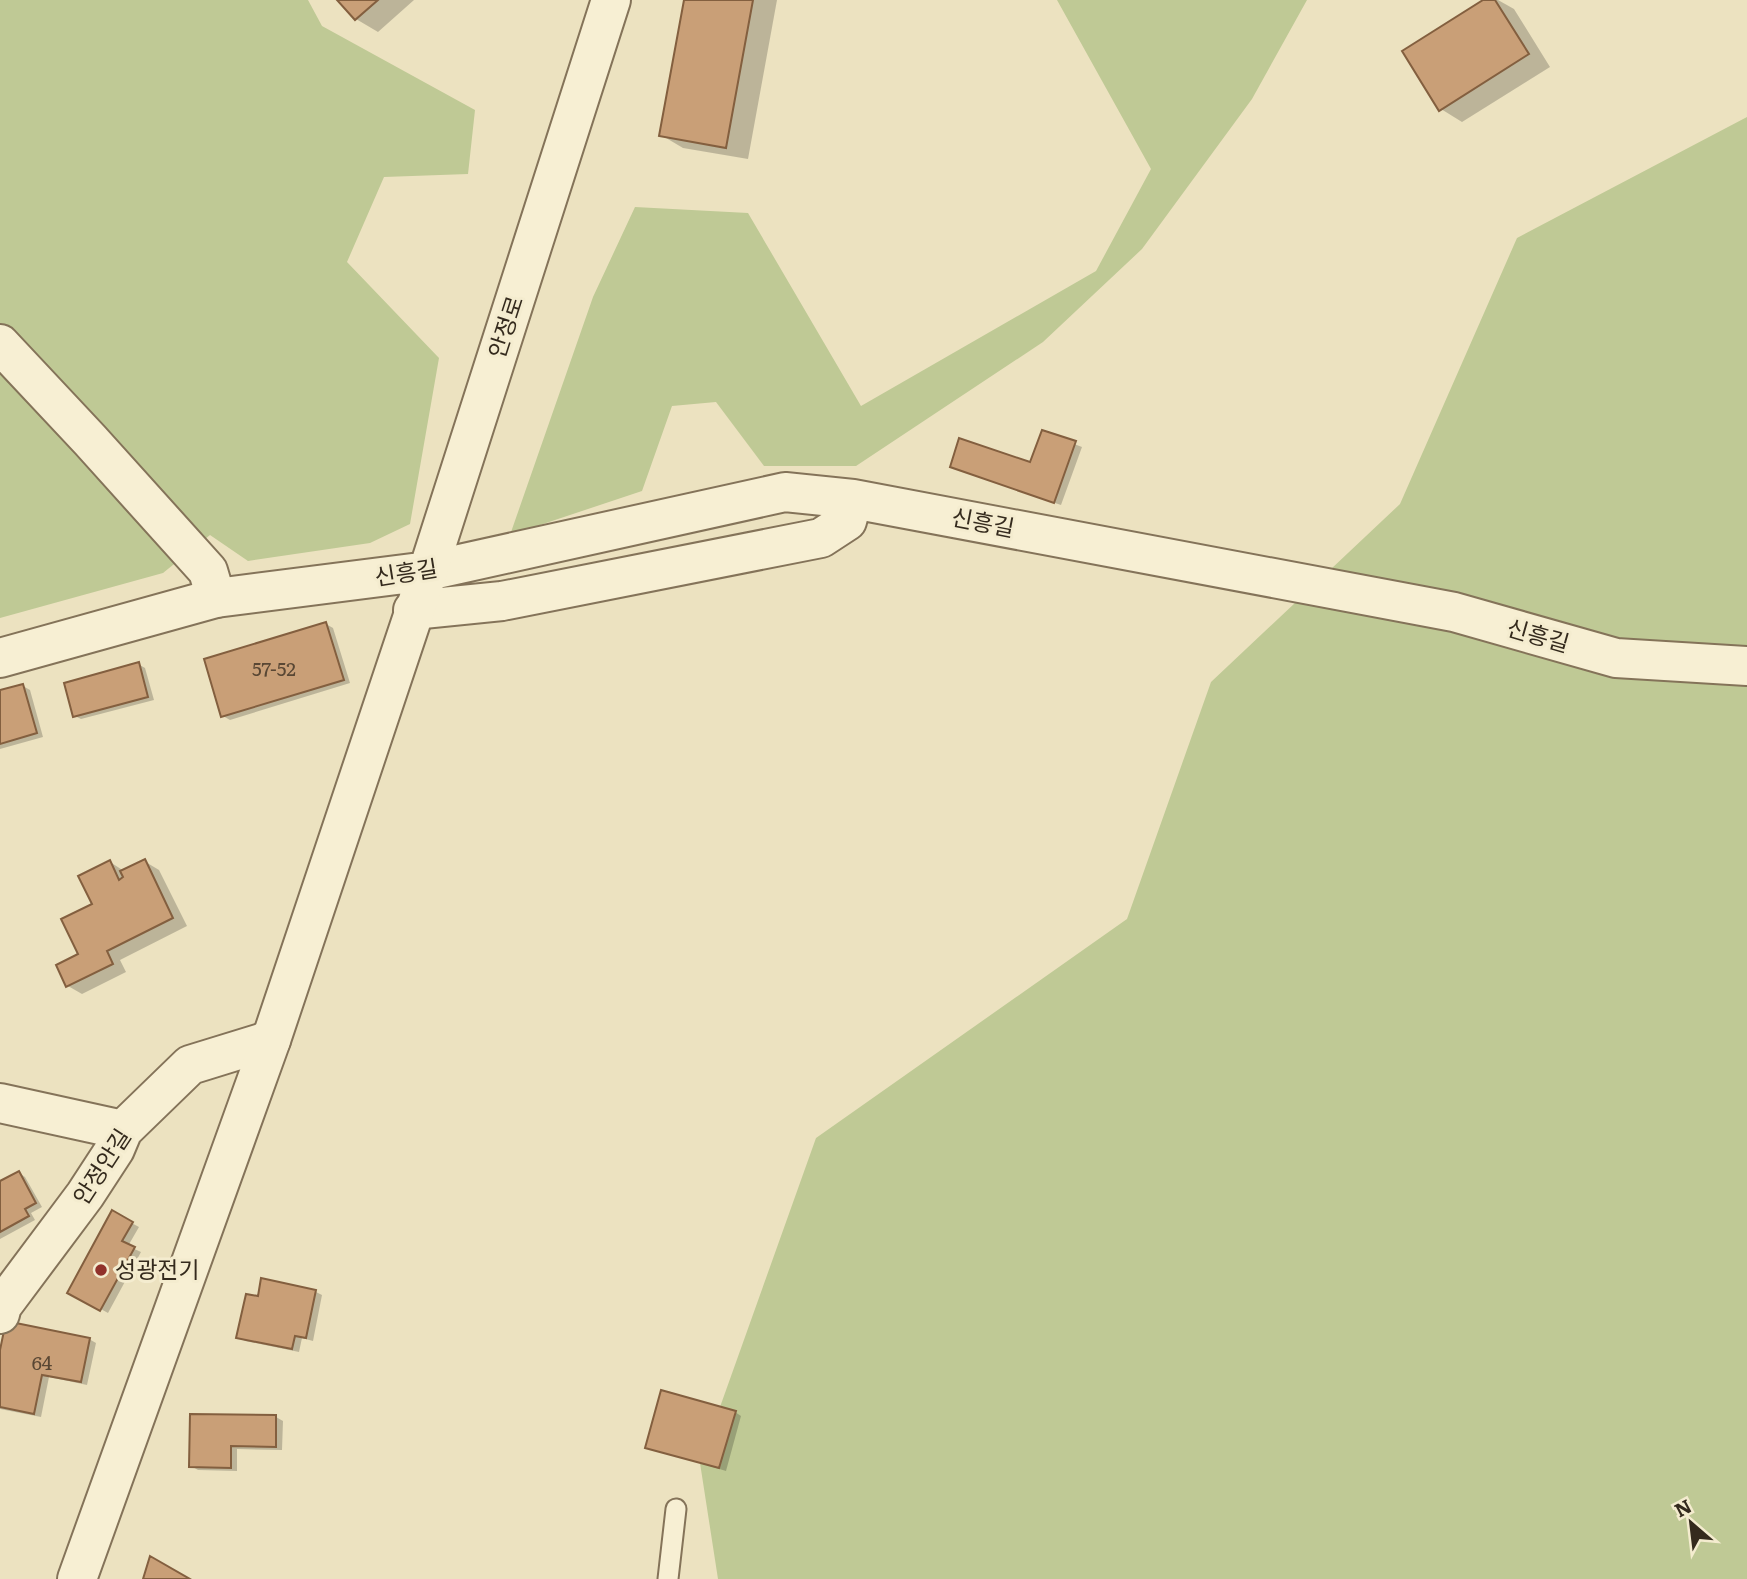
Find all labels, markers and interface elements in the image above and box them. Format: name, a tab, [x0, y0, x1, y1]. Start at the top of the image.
street label: 안정로	[478, 291, 530, 362]
street label: 신흥길	[949, 498, 1018, 544]
street label: 신흥길	[372, 549, 440, 593]
street label: 신흥길	[1503, 609, 1574, 659]
house number: 57-52	[252, 654, 296, 682]
street label: 안정안길	[63, 1121, 138, 1211]
place label: 성광전기	[115, 1251, 200, 1285]
marker: 성광전기	[93, 1262, 109, 1278]
house number: 64	[32, 1348, 53, 1376]
north arrow	[1656, 1488, 1726, 1558]
text: N	[1669, 1491, 1696, 1523]

